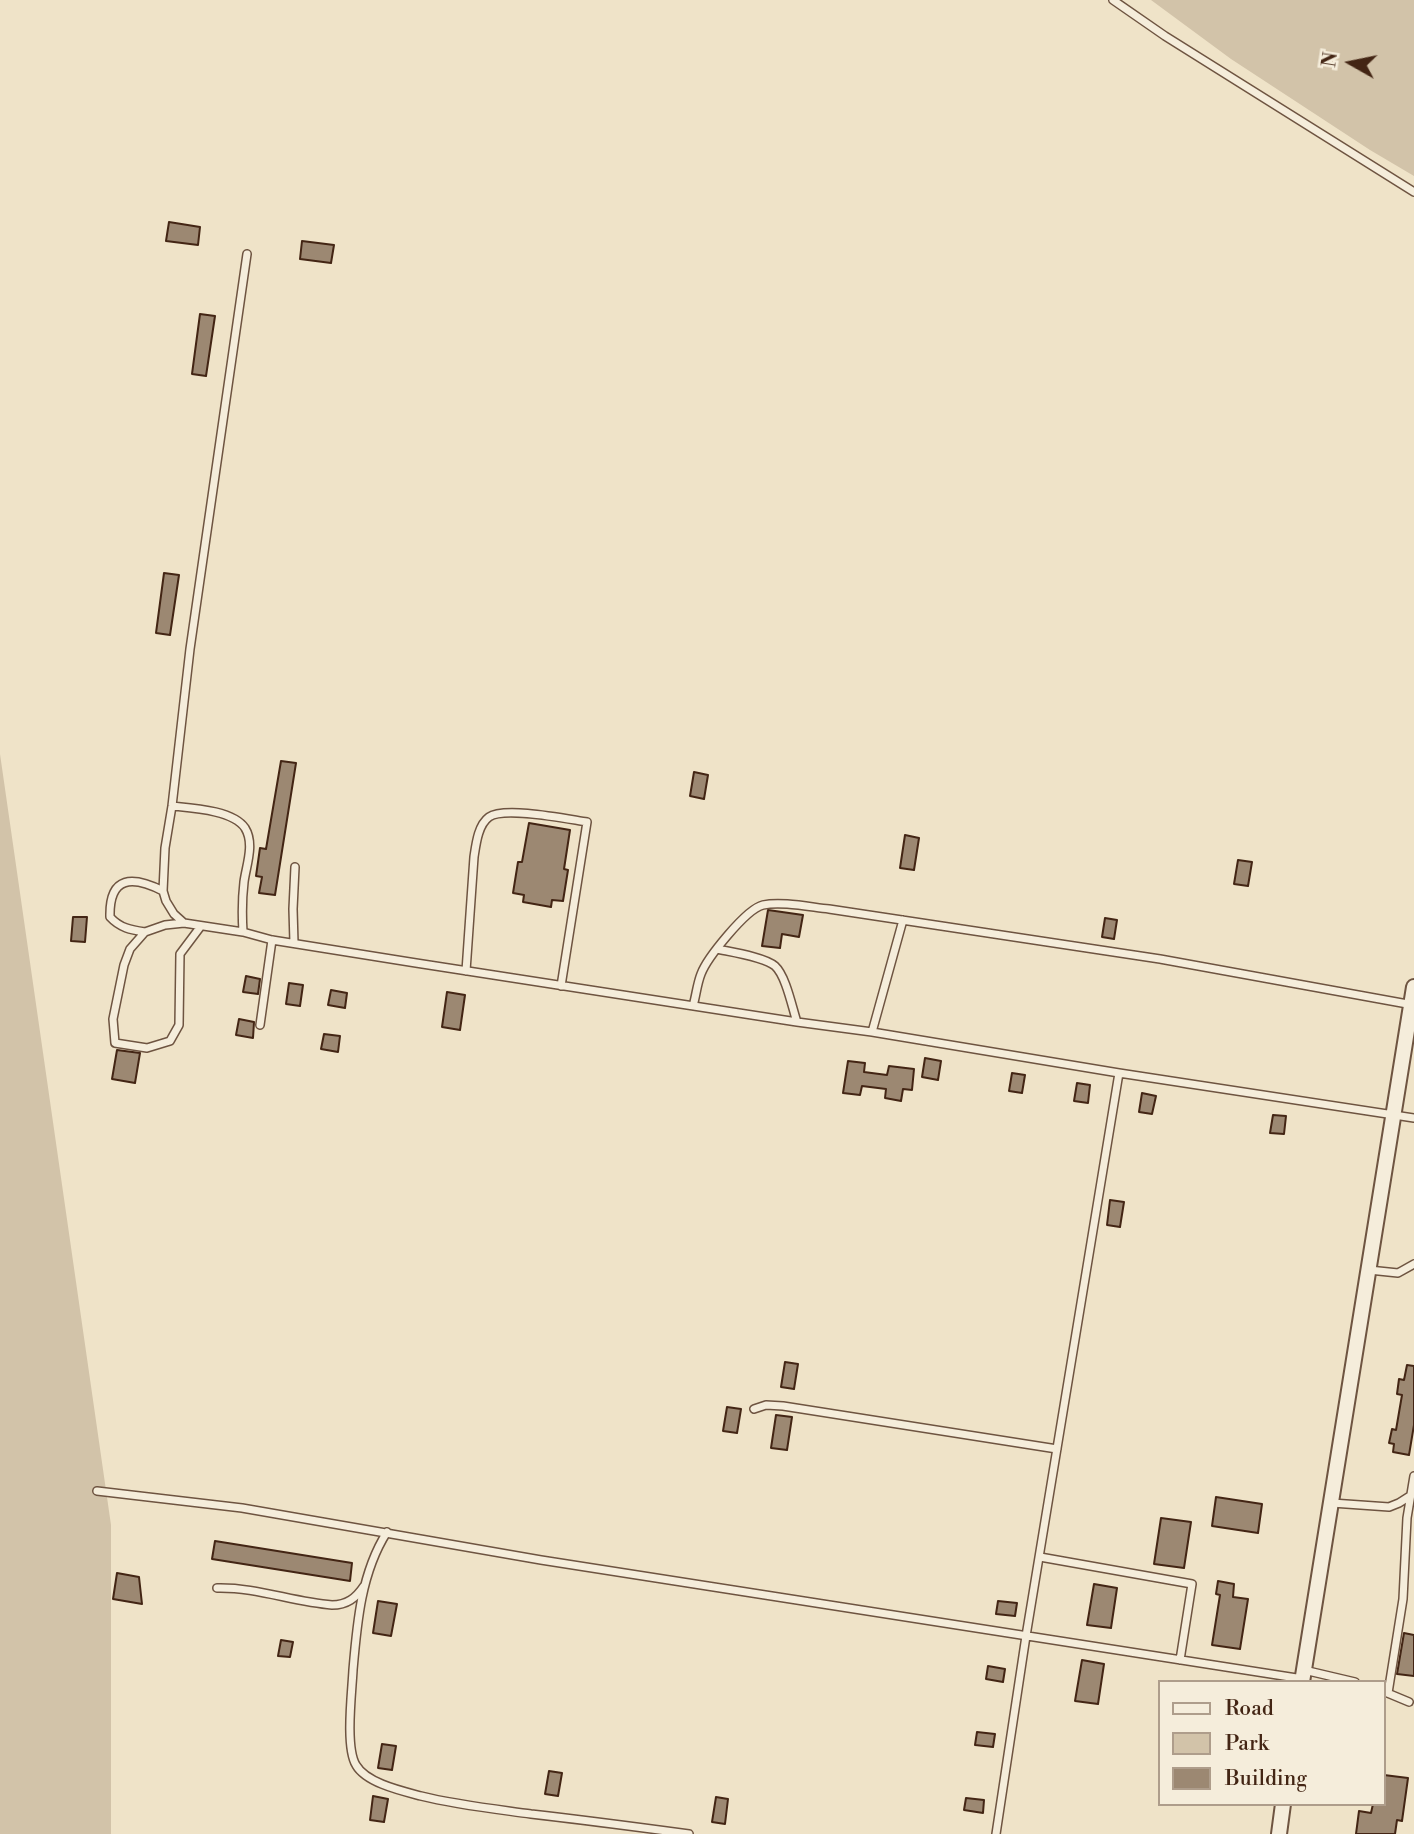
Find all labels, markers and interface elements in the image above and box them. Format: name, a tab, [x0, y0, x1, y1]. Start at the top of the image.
north arrow	[1316, 28, 1386, 98]
text: N	[1317, 50, 1343, 69]
legend	[1158, 1680, 1386, 1806]
text: Road	[1225, 1696, 1274, 1722]
text: Park	[1225, 1731, 1269, 1757]
text: Building	[1225, 1766, 1307, 1792]

